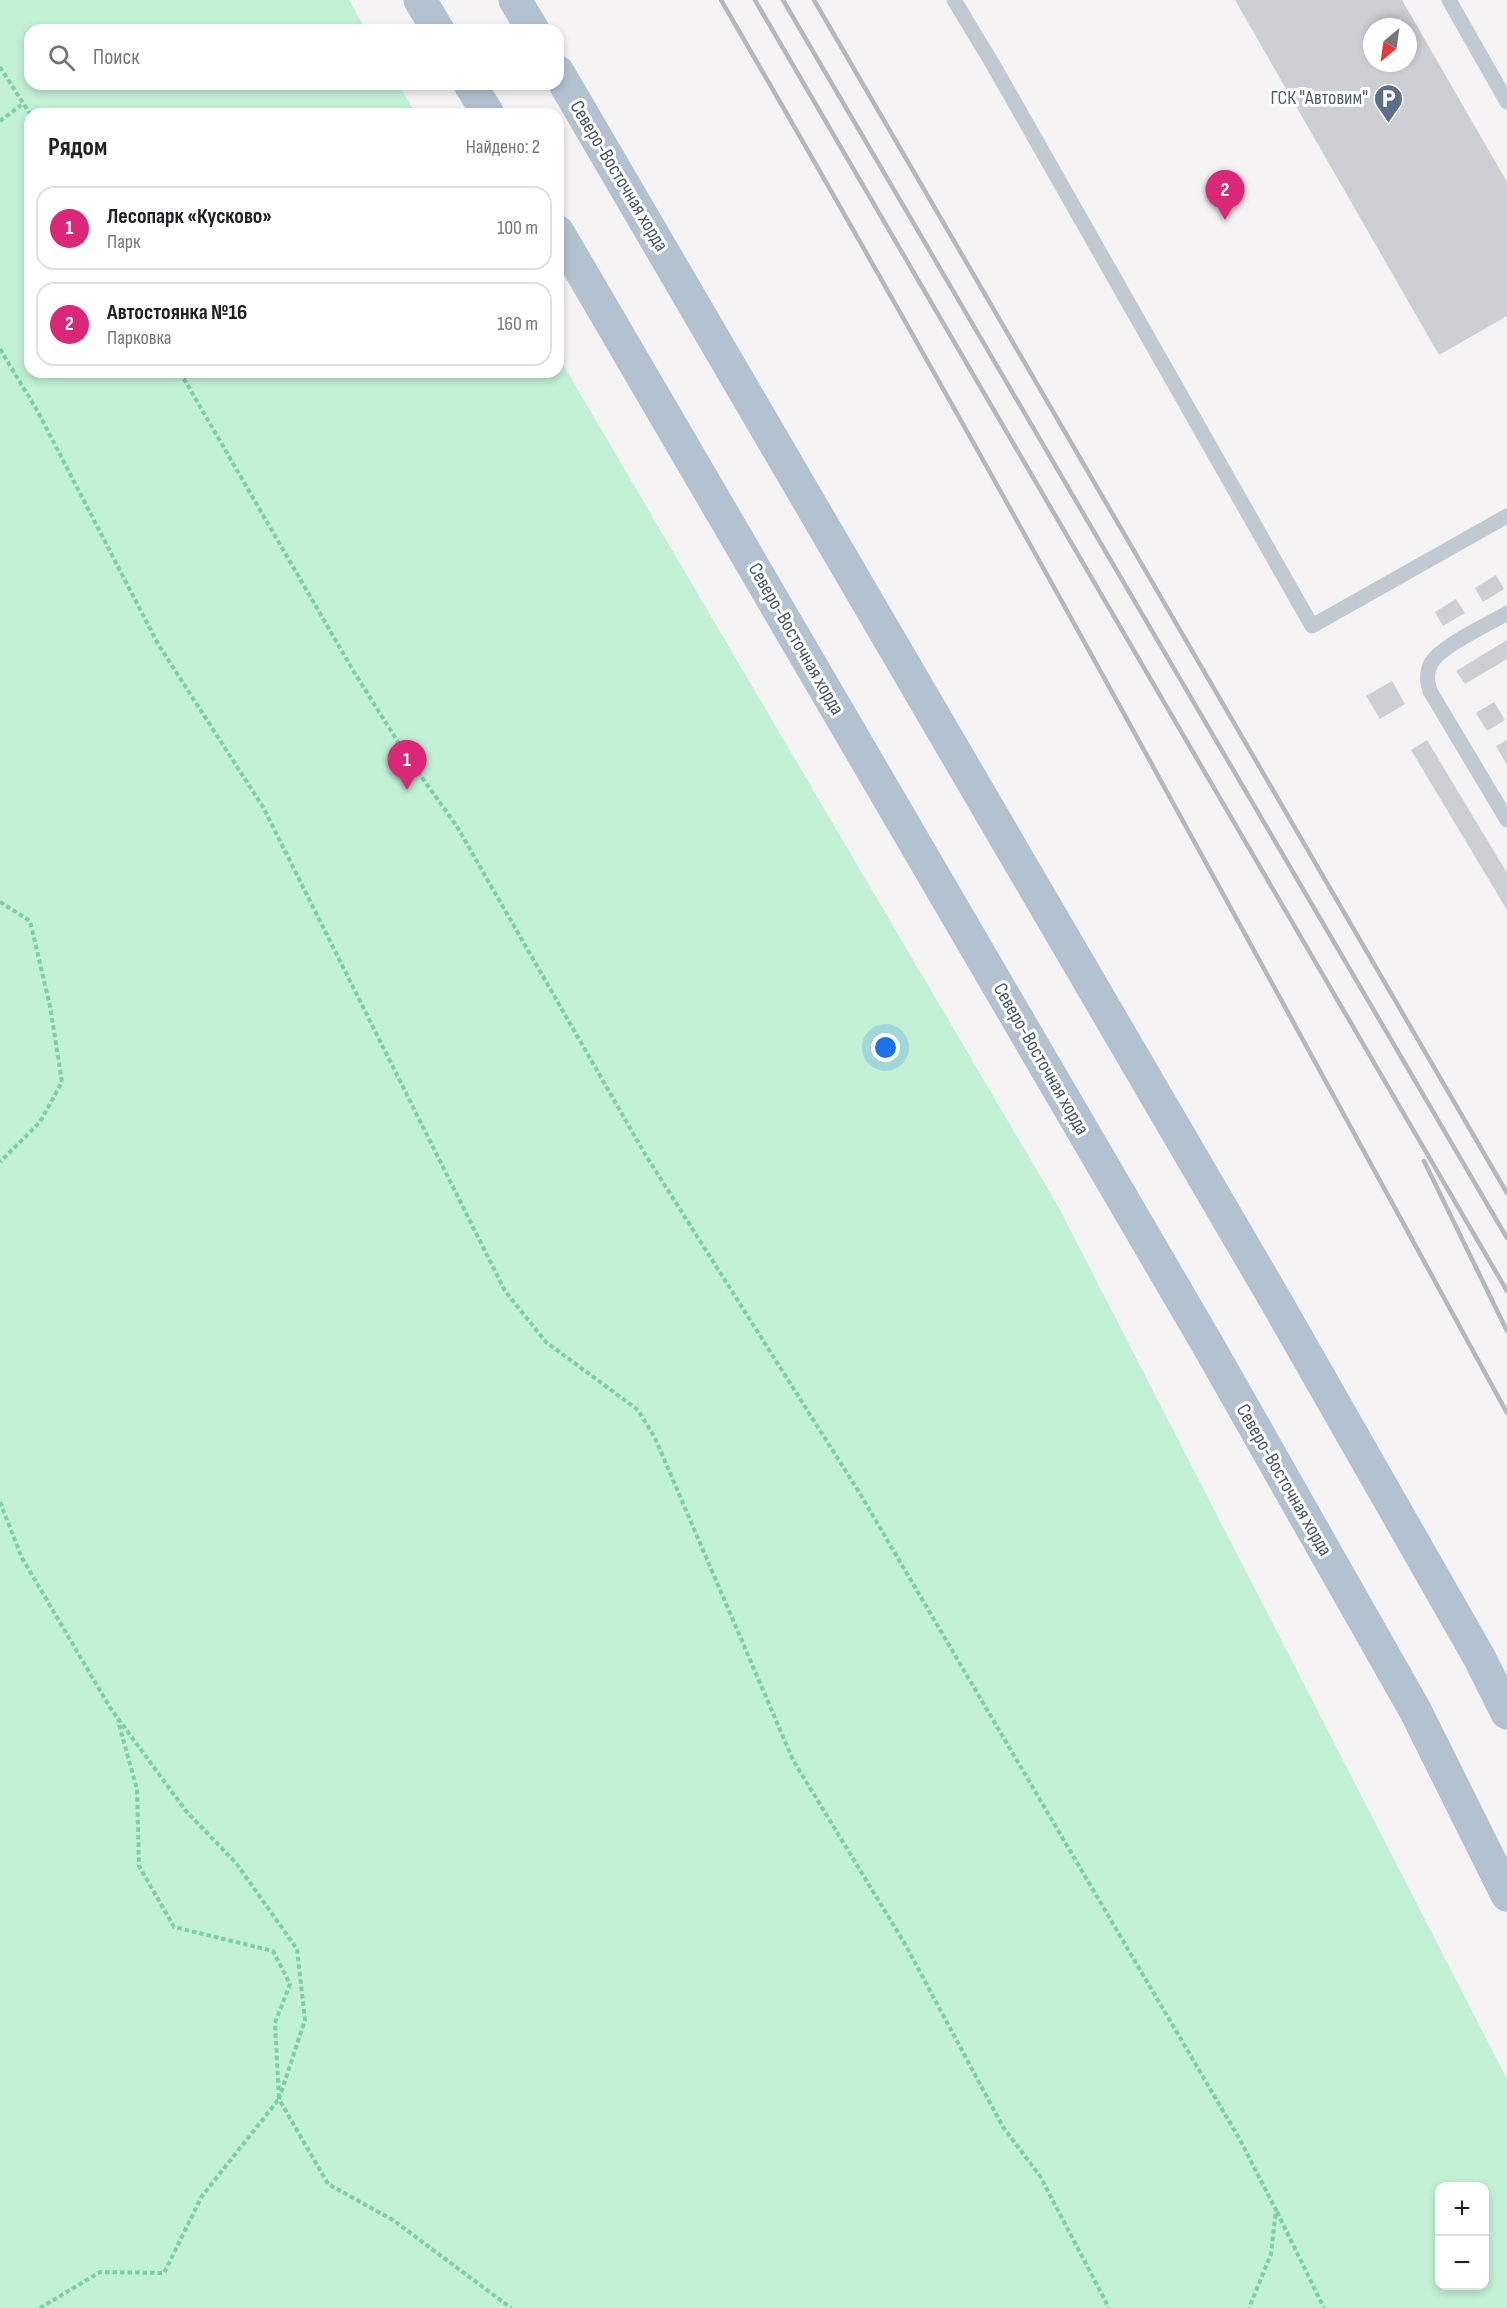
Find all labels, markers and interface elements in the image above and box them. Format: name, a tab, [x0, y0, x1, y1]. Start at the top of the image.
north arrow	[1363, 18, 1417, 72]
search box	[24, 24, 564, 90]
icon: search	[45, 41, 78, 74]
text: Поиск	[93, 44, 139, 71]
parking icon: ГСК "Автовим"	[1373, 82, 1405, 124]
place label: ГСК "Автовим"	[1271, 86, 1368, 110]
street label: Северо-Восточная хорда	[565, 96, 673, 256]
text: Рядом	[48, 132, 107, 163]
text: Найдено: 2	[466, 135, 540, 159]
pin: 2	[1206, 170, 1244, 220]
text: Лесопарк «Кусково»	[107, 203, 272, 230]
text: 1	[66, 216, 73, 240]
text: 100 m	[497, 216, 538, 240]
text: Парк	[107, 230, 141, 254]
text: Автостоянка №16	[107, 299, 247, 326]
text: 2	[65, 312, 74, 336]
text: 160 m	[497, 312, 538, 336]
text: Парковка	[107, 326, 172, 350]
street label: Северо-Восточная хорда	[743, 559, 849, 719]
pin: 1	[388, 740, 426, 790]
street label: Северо-Восточная хорда	[988, 979, 1094, 1139]
your location	[871, 1033, 900, 1062]
street label: Северо-Восточная хорда	[1231, 1400, 1337, 1560]
map controls	[1435, 2182, 1489, 2290]
button: +	[1435, 2182, 1489, 2236]
button: −	[1435, 2236, 1489, 2290]

